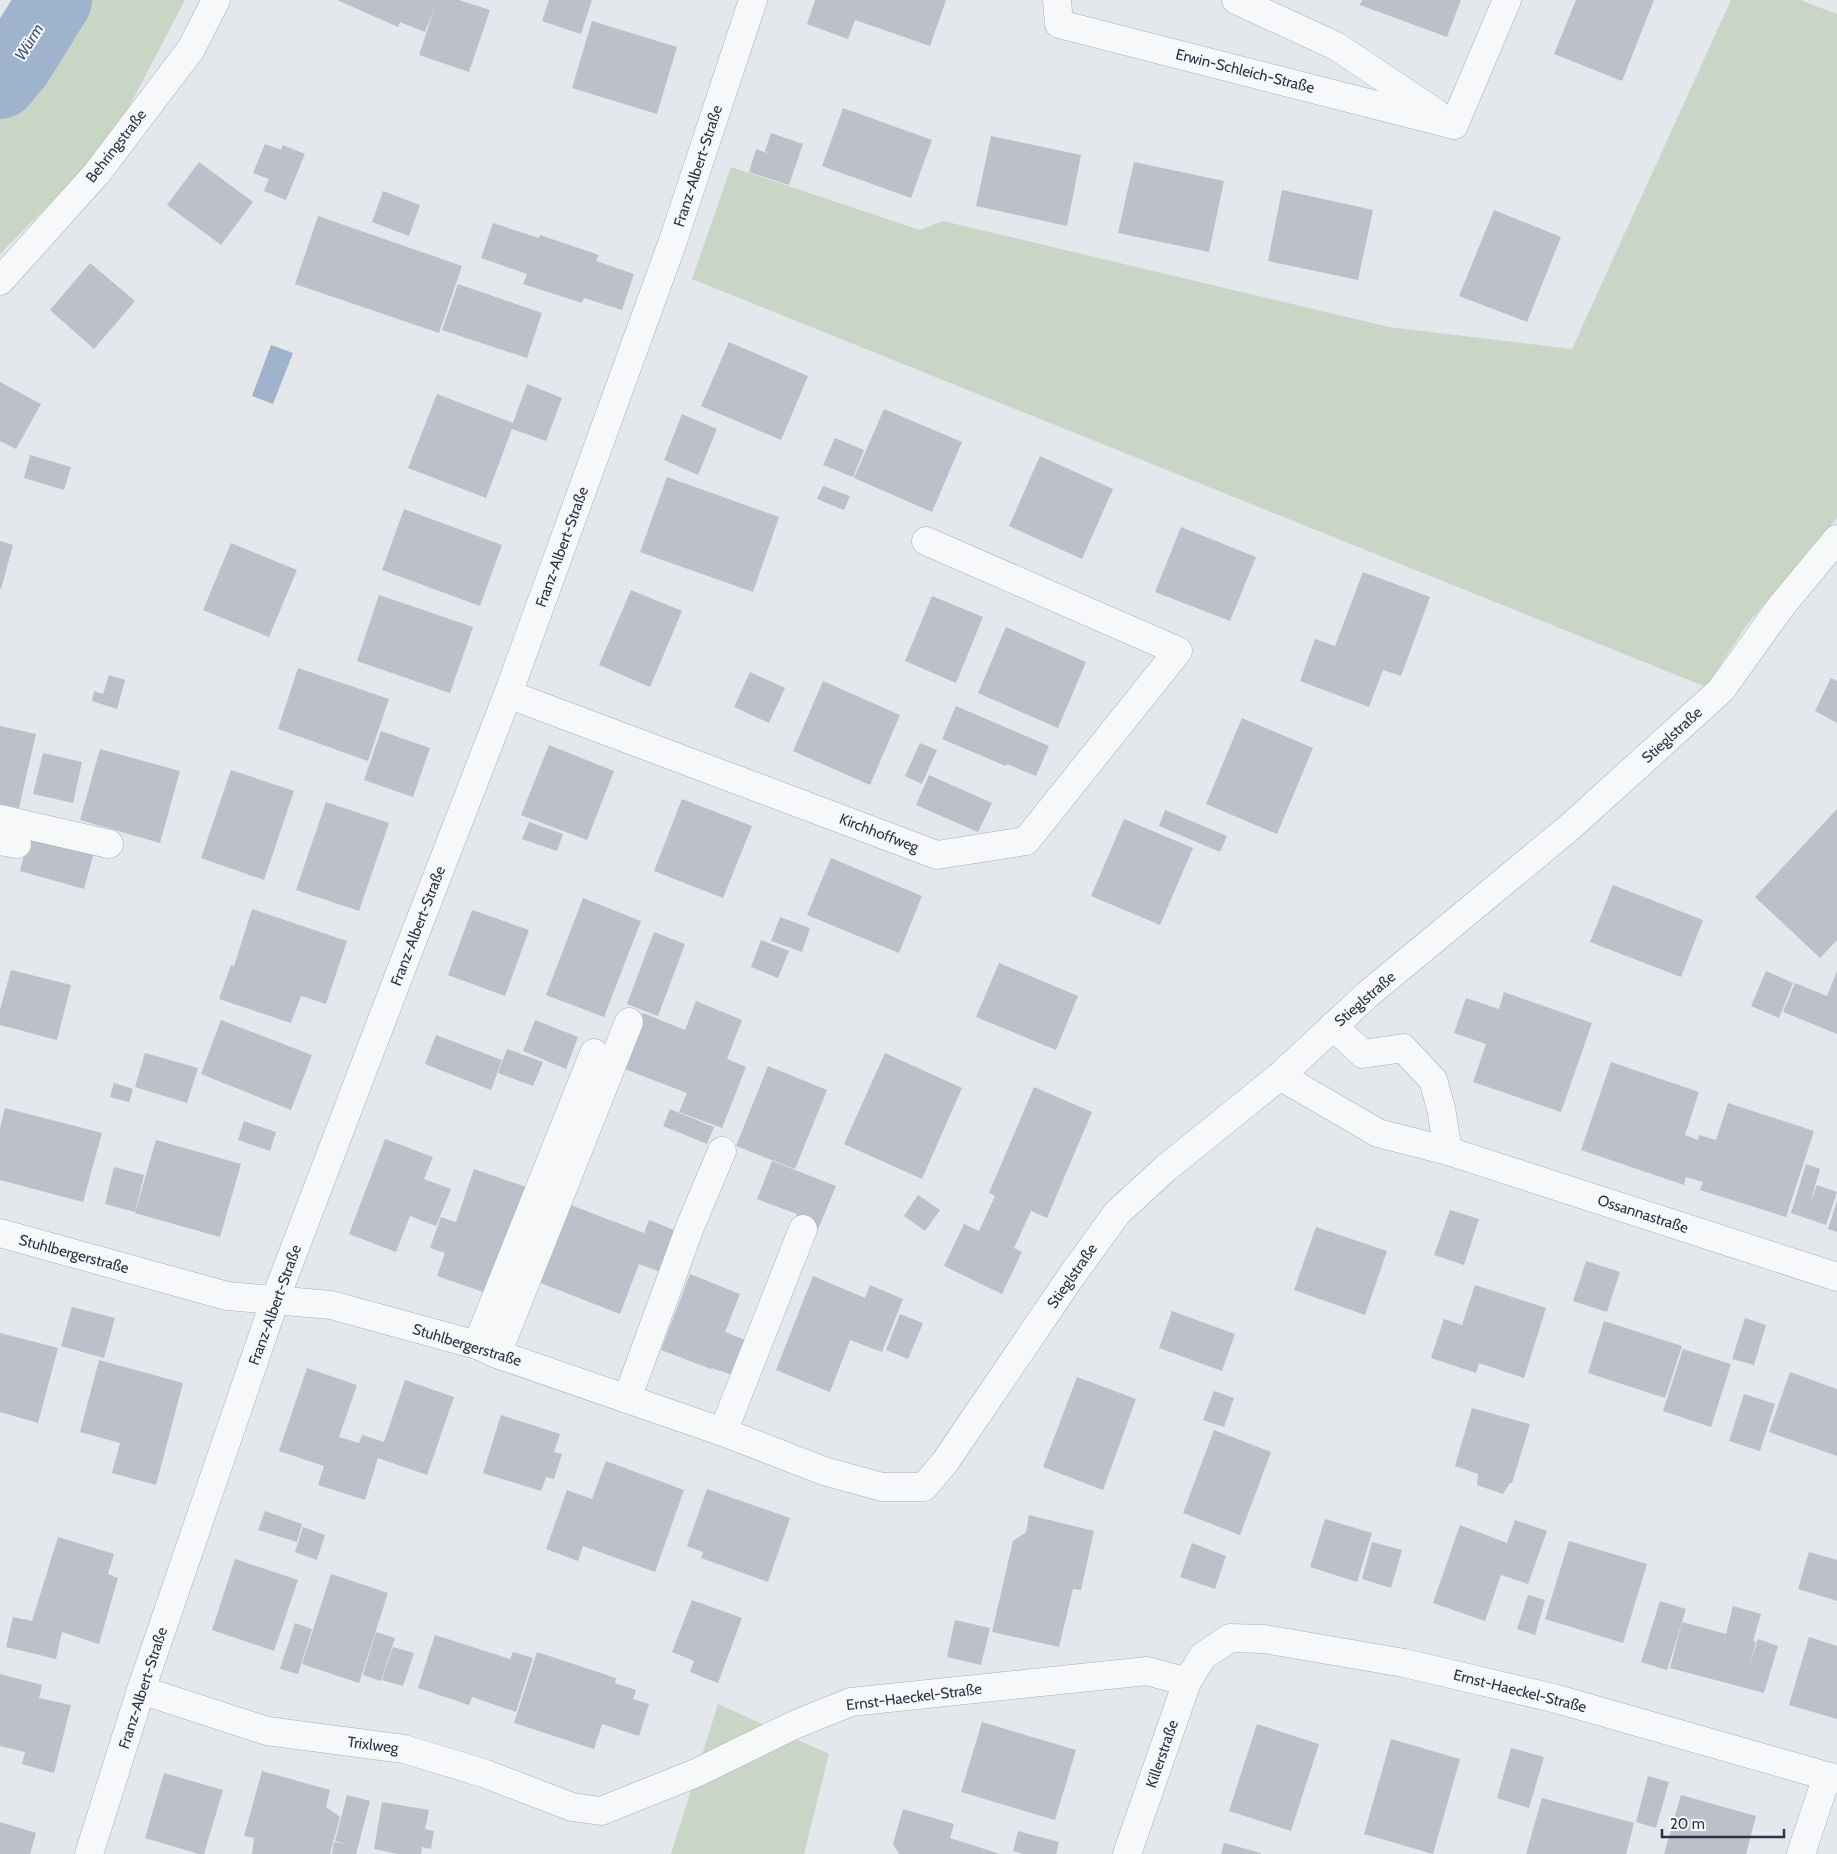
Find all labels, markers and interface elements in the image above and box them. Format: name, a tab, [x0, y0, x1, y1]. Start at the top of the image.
water label: Würm	[10, 20, 48, 64]
street label: Erwin-Schleich-Straße	[1174, 45, 1317, 97]
street label: Franz-Albert-Straße	[670, 103, 726, 229]
street label: Behringstraße	[82, 106, 150, 186]
street label: Franz-Albert-Straße	[532, 484, 592, 610]
street label: Stieglstraße	[1638, 703, 1706, 767]
street label: Kirchhoffweg	[837, 810, 922, 857]
street label: Franz-Albert-Straße	[387, 863, 449, 988]
street label: Stieglstraße	[1331, 967, 1399, 1030]
street label: Ossannastraße	[1595, 1191, 1691, 1237]
street label: Stuhlbergerstraße	[17, 1231, 131, 1277]
street label: Stieglstraße	[1043, 1240, 1101, 1312]
street label: Franz-Albert-Straße	[245, 1242, 305, 1368]
street label: Stuhlbergerstraße	[410, 1320, 524, 1370]
street label: Franz-Albert-Straße	[115, 1625, 171, 1751]
street label: Ernst-Haeckel-Straße	[1452, 1666, 1589, 1716]
street label: Ernst-Haeckel-Straße	[845, 1680, 983, 1714]
street label: Killerstraße	[1142, 1717, 1182, 1790]
street label: Trixlweg	[347, 1733, 400, 1757]
scale bar	[1662, 1806, 1784, 1838]
text: 20 m	[1670, 1815, 1705, 1833]

